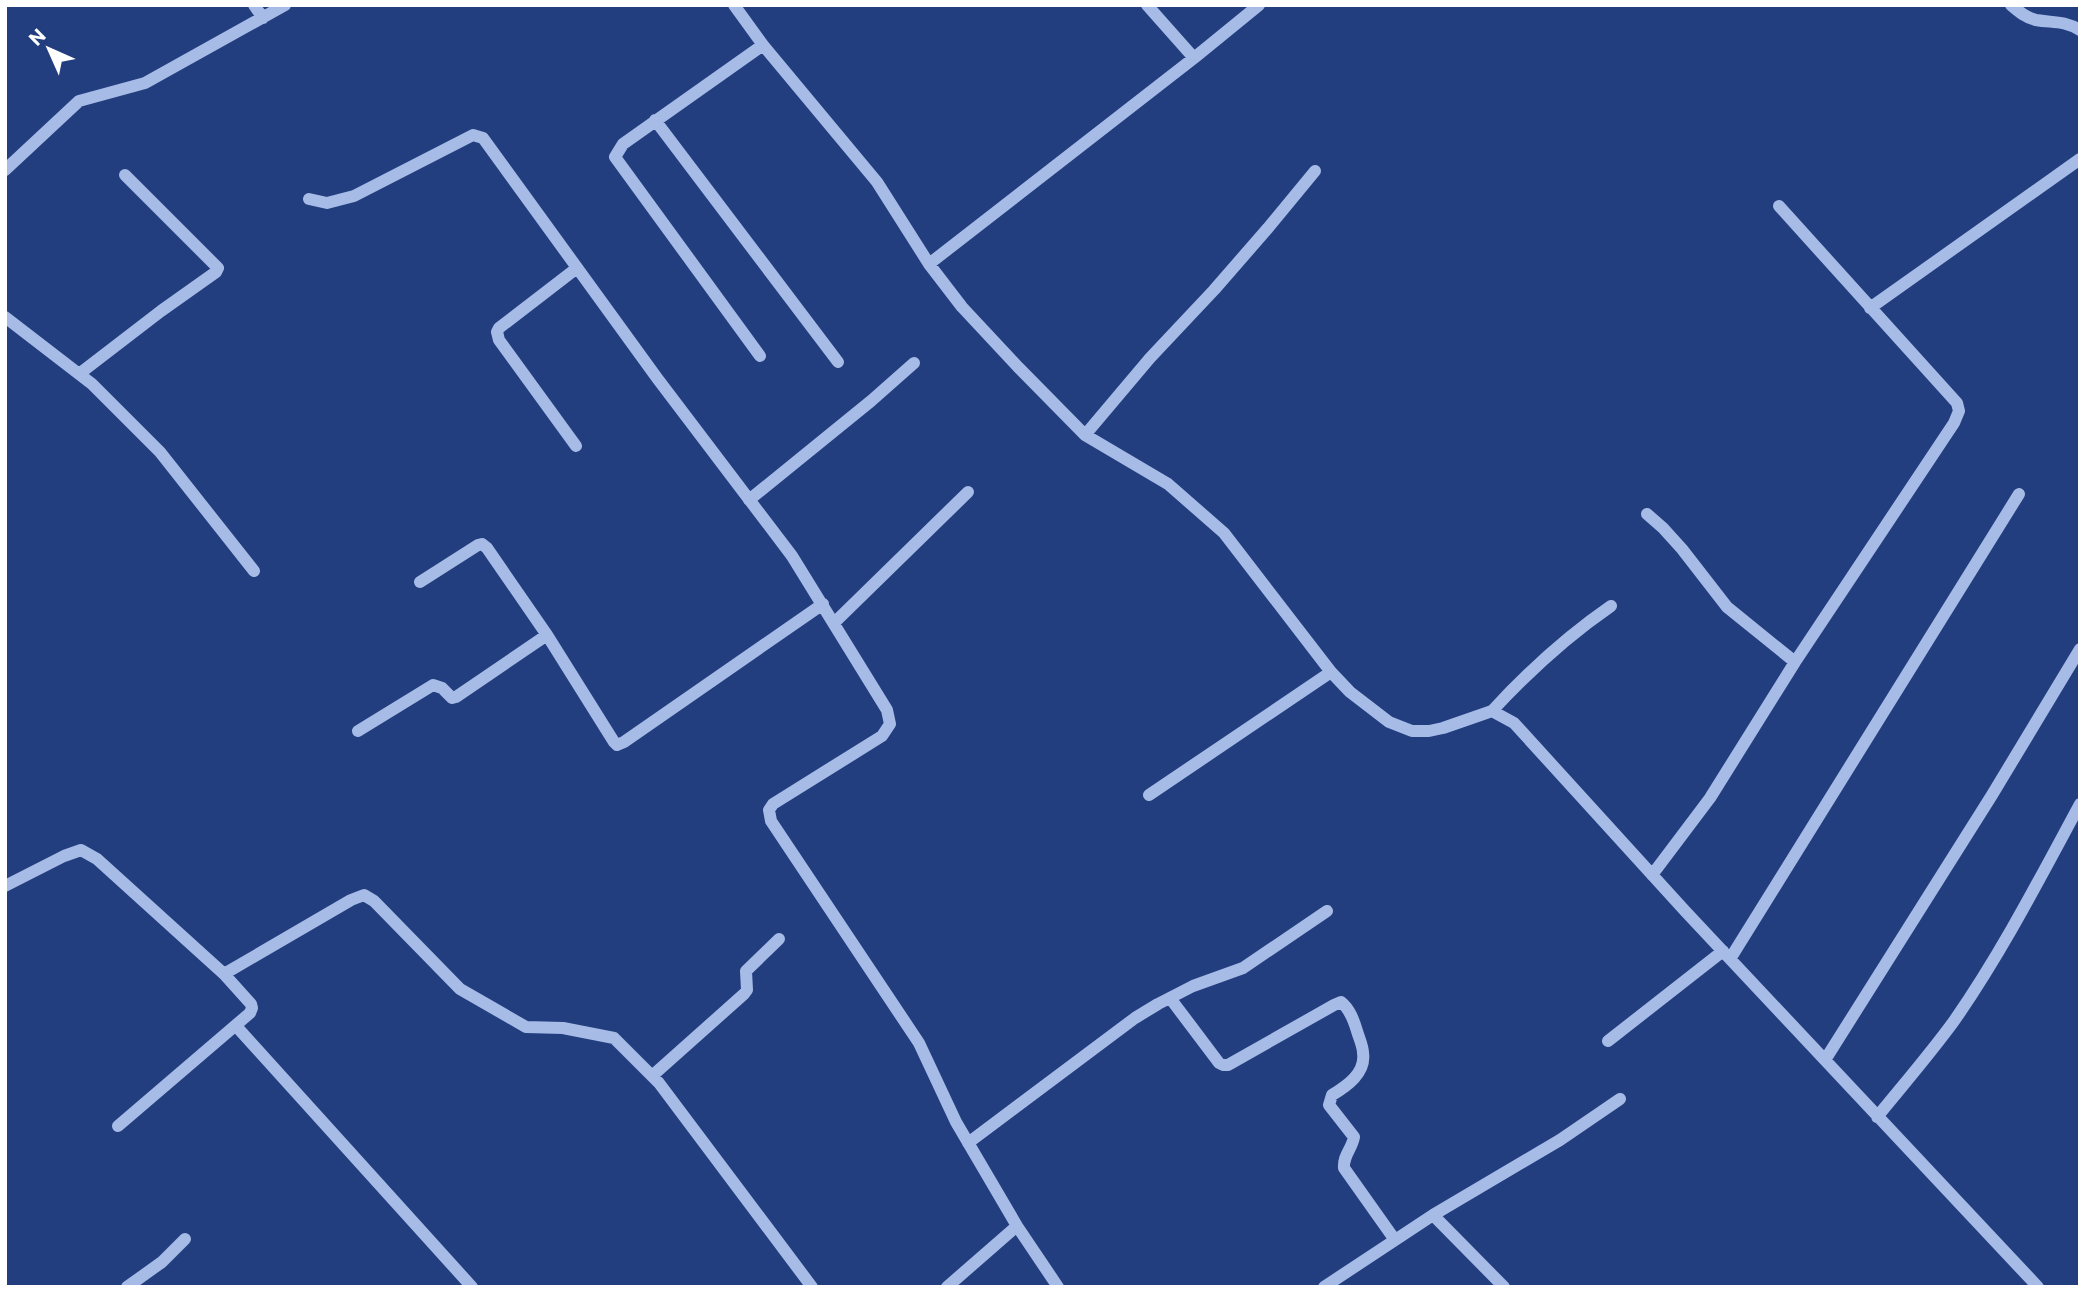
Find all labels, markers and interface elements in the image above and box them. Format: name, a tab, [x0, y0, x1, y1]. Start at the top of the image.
north arrow	[14, 14, 84, 84]
text: N	[23, 23, 50, 50]

